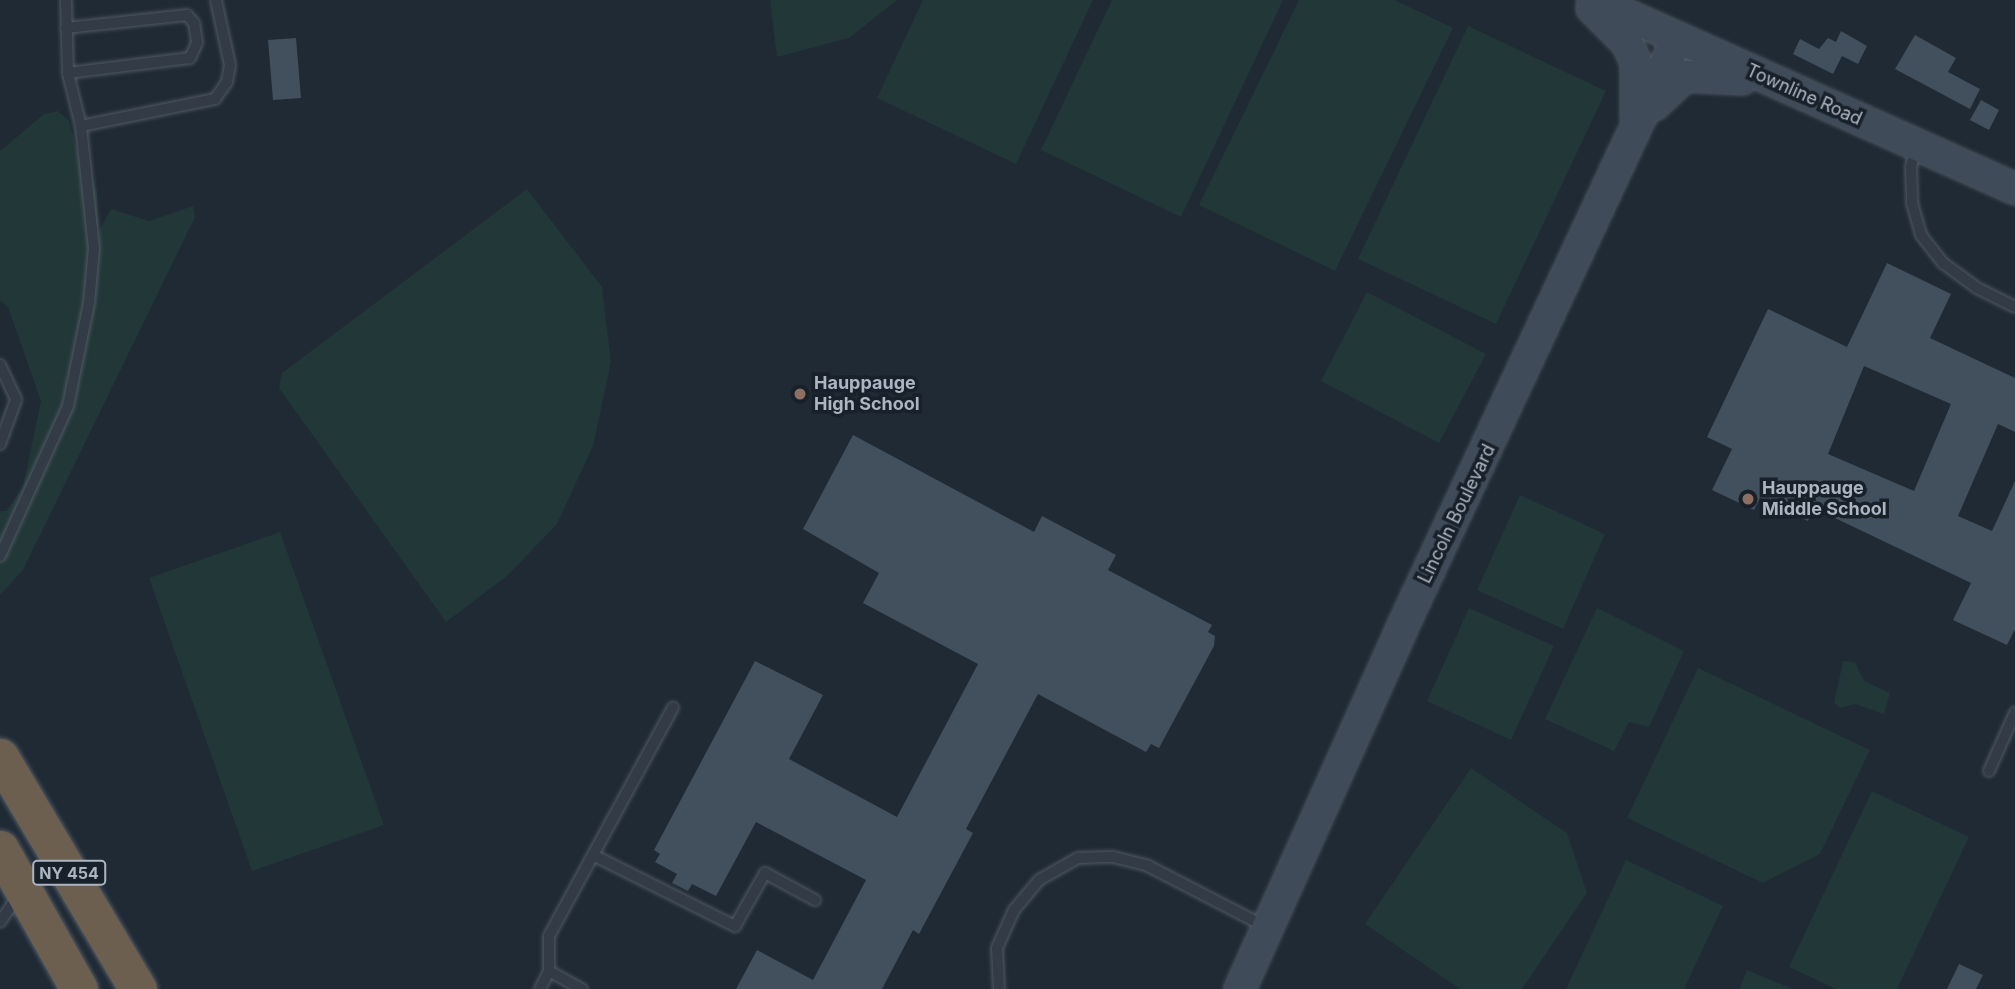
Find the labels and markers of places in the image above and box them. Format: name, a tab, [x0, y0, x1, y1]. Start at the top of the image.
place label: Hauppauge High School	[814, 373, 920, 416]
marker: Hauppauge High School	[792, 386, 808, 402]
place label: Hauppauge Middle School	[1762, 478, 1887, 520]
marker: Hauppauge Middle School	[1740, 491, 1756, 507]

